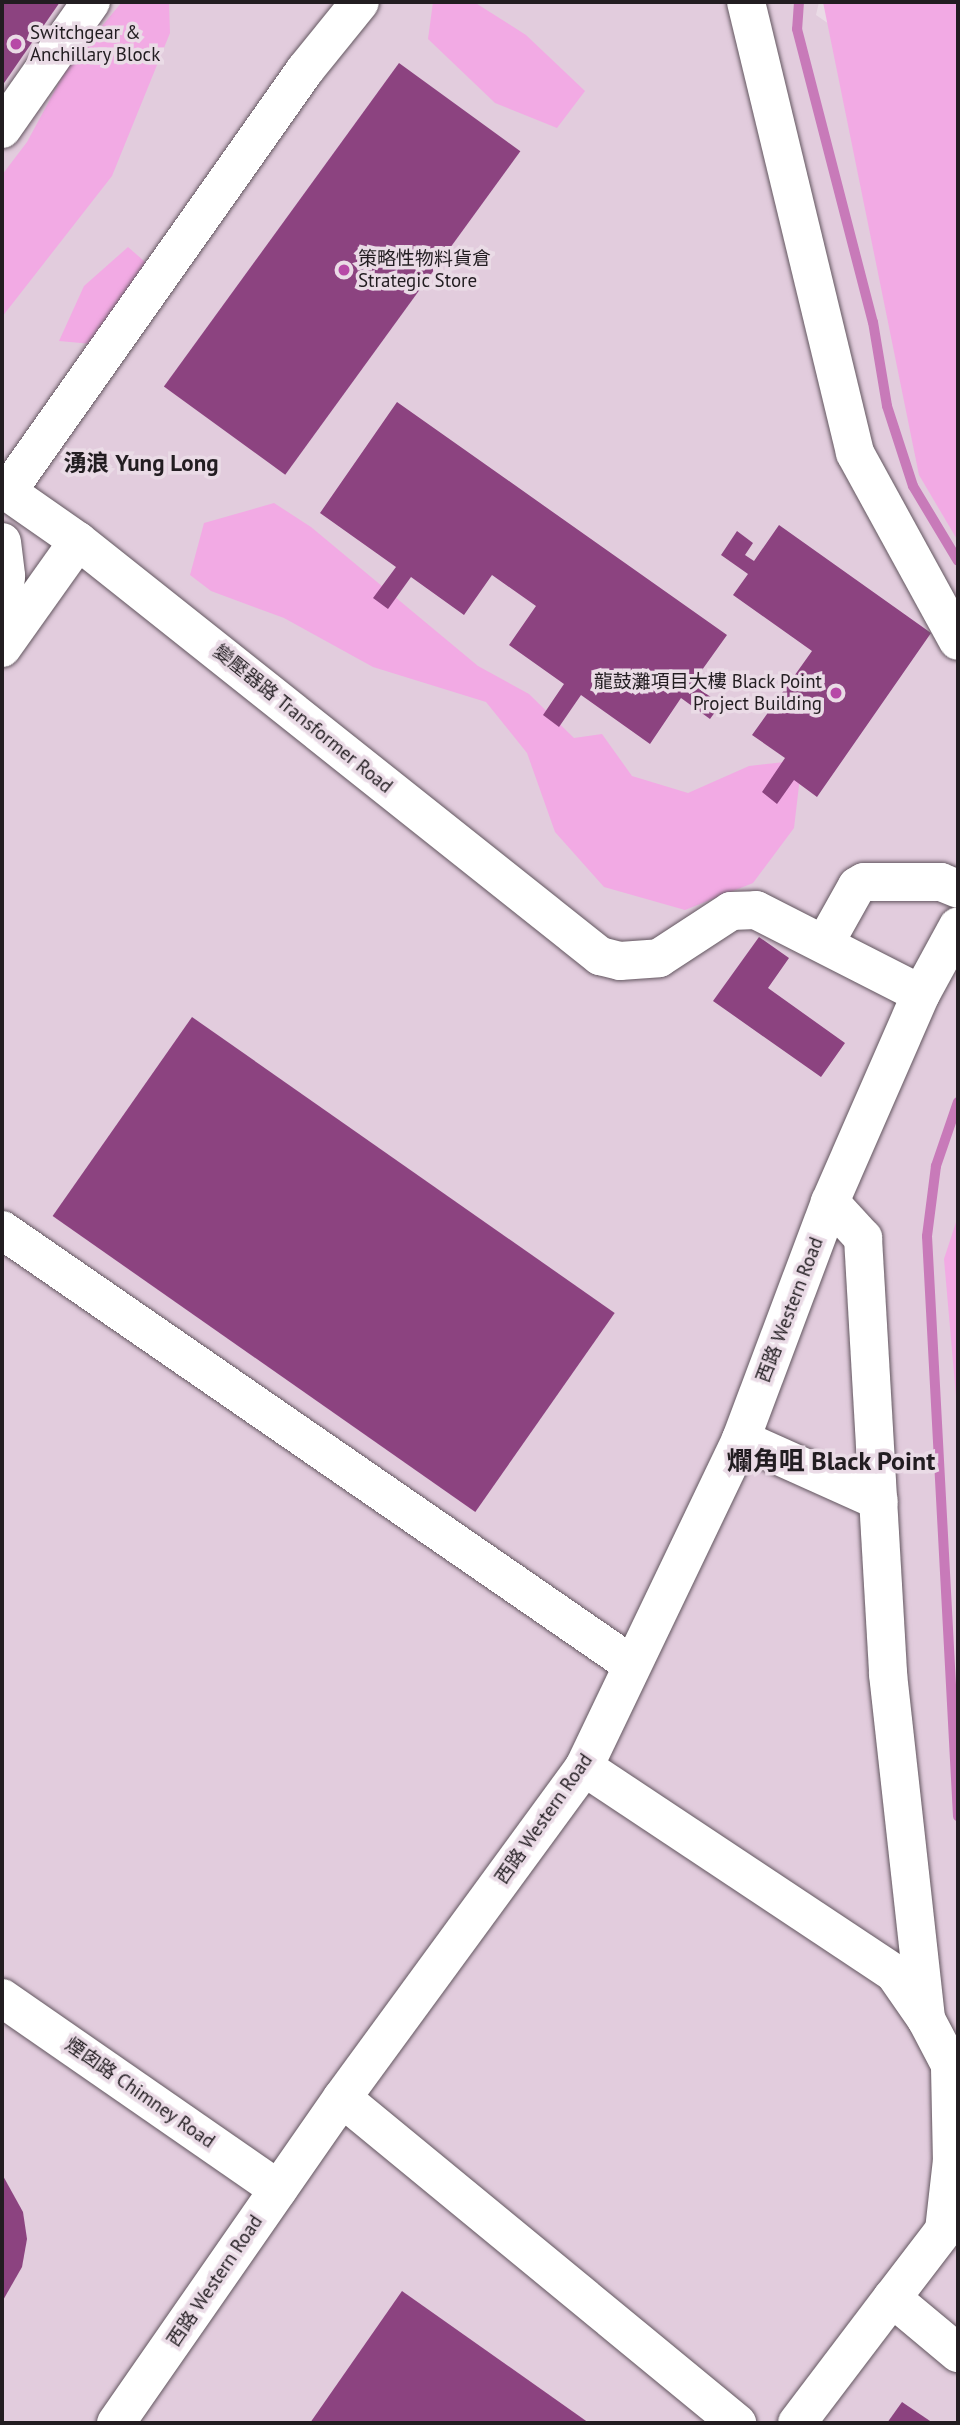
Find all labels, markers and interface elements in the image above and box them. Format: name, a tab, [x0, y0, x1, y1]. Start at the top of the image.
place label: Switchgear & Anchillary Block	[30, 22, 161, 66]
marker: Switchgear & Anchillary Block	[8, 36, 24, 52]
place label: 策略性物料貨倉 Strategic Store	[358, 248, 491, 292]
marker: 策略性物料貨倉 Strategic Store	[336, 262, 352, 278]
district label: 湧浪 Yung Long	[63, 449, 219, 477]
street label: 變壓器路 Transformer Road	[209, 640, 397, 798]
place label: 龍鼓灘項目大樓 Black Point Project Building	[593, 671, 822, 715]
marker: 龍鼓灘項目大樓 Black Point Project Building	[828, 685, 844, 701]
street label: 西路 Western Road	[752, 1234, 828, 1386]
district label: 爛角咀 Black Point	[726, 1445, 936, 1477]
street label: 西路 Western Road	[491, 1750, 597, 1888]
street label: 煙囱路 Chimney Road	[61, 2033, 219, 2153]
street label: 西路 Western Road	[163, 2211, 267, 2351]

